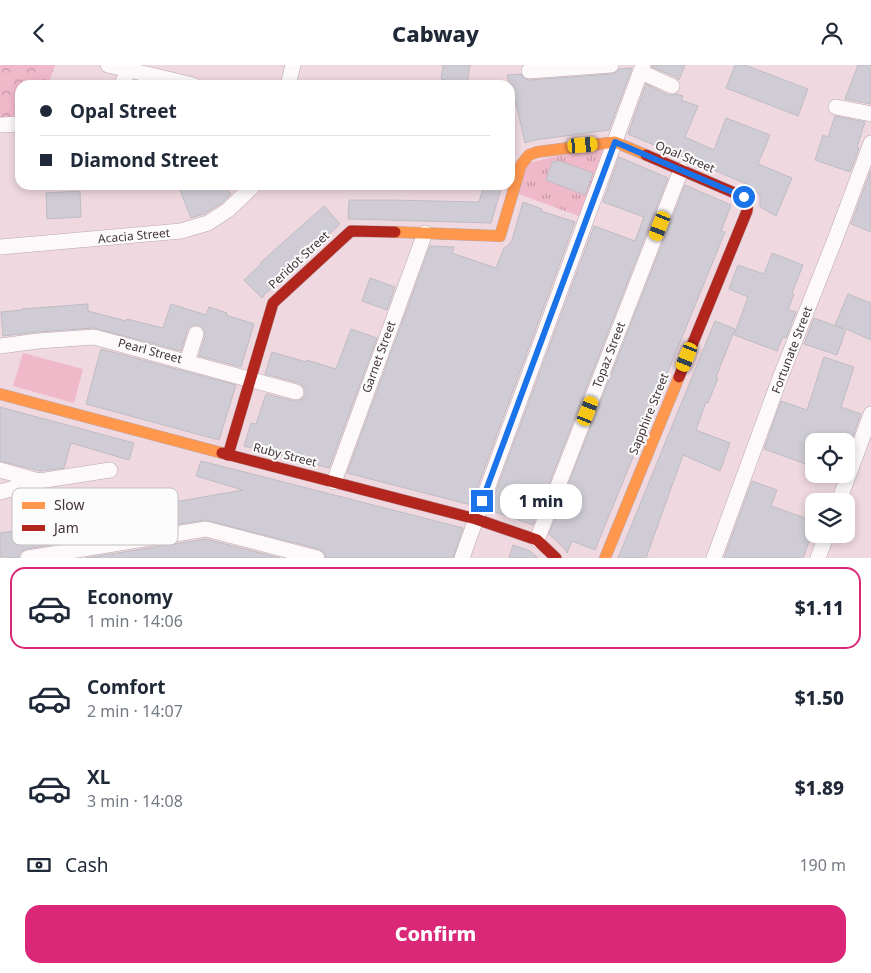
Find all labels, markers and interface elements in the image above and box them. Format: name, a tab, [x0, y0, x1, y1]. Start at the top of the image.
text: Cabway	[392, 18, 479, 48]
icon: back	[25, 19, 53, 47]
icon: person	[818, 19, 846, 47]
text: Opal Street	[70, 98, 177, 124]
car	[567, 136, 598, 154]
street label: Opal Street	[653, 136, 718, 177]
text: Diamond Street	[70, 147, 218, 173]
route start	[733, 186, 755, 208]
car	[647, 209, 672, 243]
street label: Acacia Street	[97, 224, 171, 247]
street label: Peridot Street	[264, 226, 333, 292]
street label: Fortunate Street	[767, 303, 816, 396]
street label: Garnet Street	[358, 318, 400, 395]
street label: Topaz Street	[588, 319, 629, 390]
street label: Pearl Street	[116, 334, 185, 367]
car	[674, 340, 699, 374]
street label: Sapphire Street	[624, 370, 673, 457]
car	[575, 394, 600, 428]
map controls	[805, 433, 855, 543]
button: locate	[805, 433, 855, 483]
street label: Ruby Street	[252, 438, 319, 471]
callout: 1 min	[500, 483, 582, 519]
legend	[12, 488, 178, 545]
route end	[471, 490, 493, 512]
text: 1 min	[519, 490, 563, 512]
button: layers	[805, 493, 855, 543]
text: Slow	[54, 495, 85, 514]
text: Jam	[52, 518, 79, 537]
text: Economy	[87, 584, 173, 610]
icon: car	[27, 586, 72, 631]
text: $1.11	[795, 595, 844, 621]
text: 1 min · 14:06	[87, 610, 183, 632]
text: Comfort	[87, 674, 166, 700]
icon: car	[27, 676, 72, 721]
text: $1.50	[795, 685, 844, 711]
text: 2 min · 14:07	[87, 700, 183, 722]
text: XL	[87, 764, 110, 790]
icon: car	[27, 766, 72, 811]
text: $1.89	[795, 775, 844, 801]
text: 3 min · 14:08	[87, 790, 183, 812]
icon: cash	[25, 851, 53, 879]
text: Cash	[65, 852, 109, 878]
text: 190 m	[799, 854, 846, 876]
button: Confirm	[25, 905, 846, 963]

